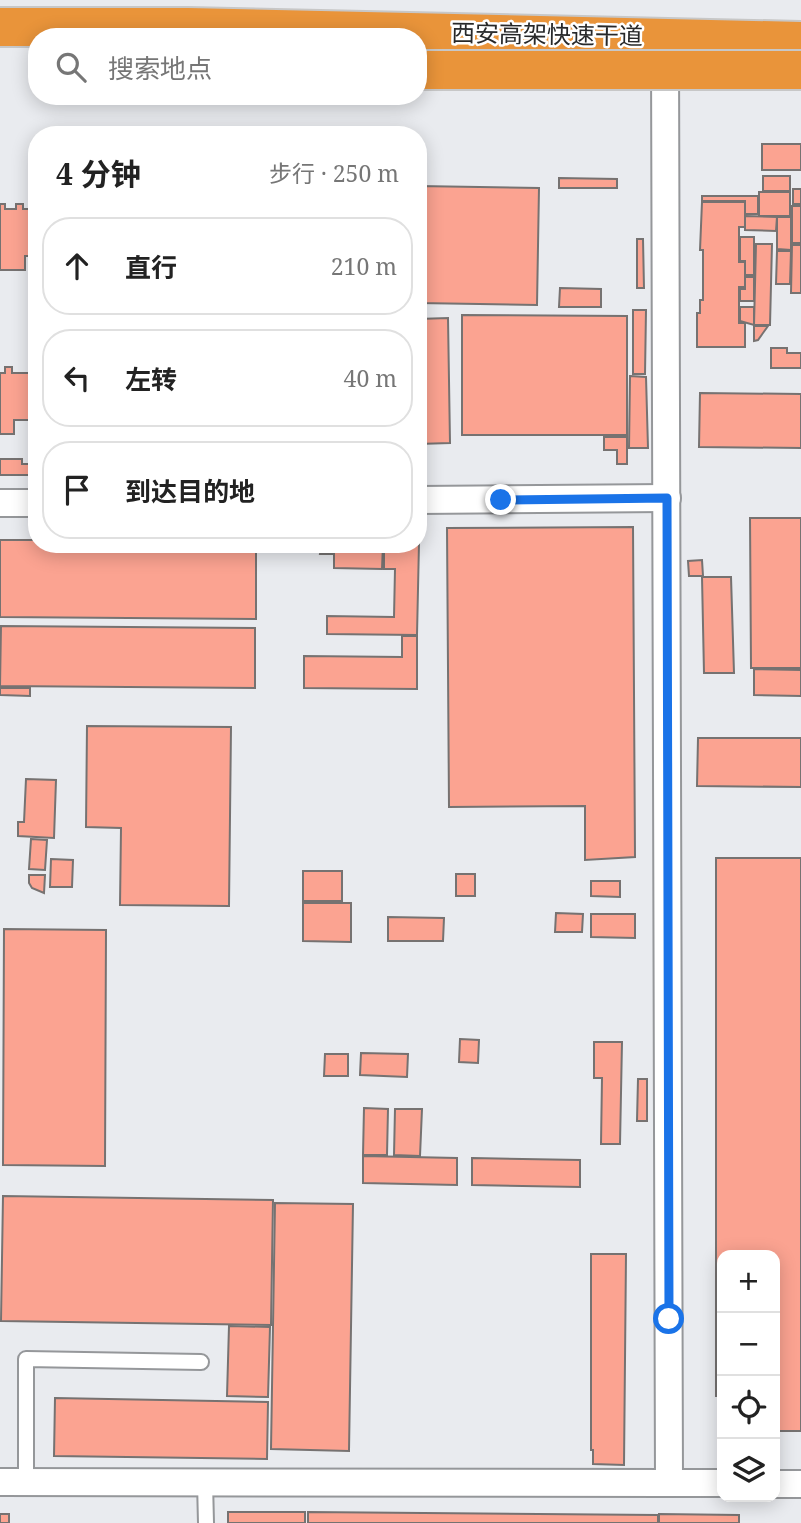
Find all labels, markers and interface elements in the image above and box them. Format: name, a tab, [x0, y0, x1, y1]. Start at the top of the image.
street label: 西安高架快速干道	[451, 15, 643, 52]
search box	[28, 28, 427, 105]
icon: search	[52, 48, 90, 86]
text: 搜索地点	[108, 50, 212, 86]
text: 4 分钟	[56, 153, 141, 194]
text: 步行 · 250 m	[269, 157, 399, 189]
icon: ahead	[58, 247, 96, 285]
text: 直行	[125, 249, 177, 285]
text: 210 m	[331, 250, 397, 282]
icon: left	[58, 359, 96, 397]
text: 左转	[125, 361, 177, 397]
text: 40 m	[344, 362, 397, 394]
icon: arrive	[58, 471, 96, 509]
text: 到达目的地	[125, 473, 255, 509]
route end	[485, 484, 516, 515]
map controls	[717, 1250, 780, 1502]
button: +	[717, 1250, 780, 1313]
route start	[653, 1303, 684, 1334]
button: −	[717, 1313, 780, 1376]
button: locate	[717, 1376, 780, 1439]
button: layers	[717, 1439, 780, 1502]

